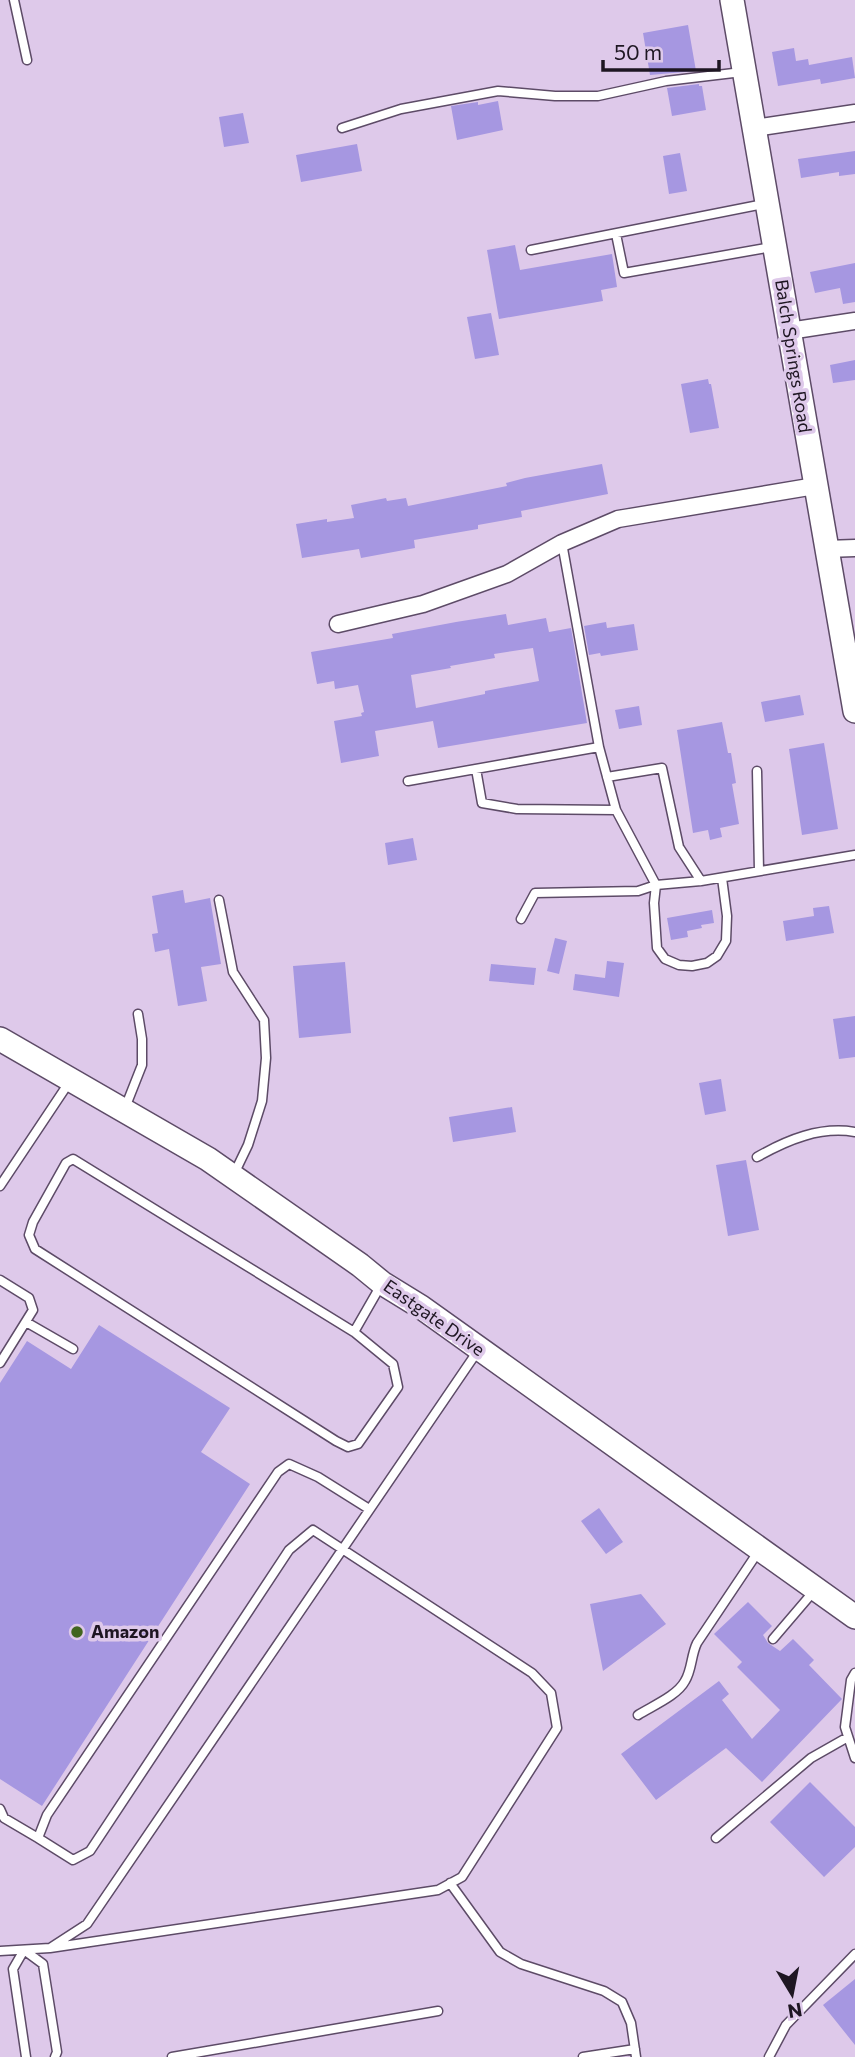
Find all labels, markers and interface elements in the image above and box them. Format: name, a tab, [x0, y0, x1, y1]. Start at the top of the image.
scale bar	[603, 28, 718, 72]
text: 50 m	[614, 39, 662, 64]
street label: Balch Springs Road	[771, 278, 817, 434]
street label: Eastgate Drive	[380, 1274, 489, 1360]
place label: Amazon	[91, 1620, 160, 1642]
marker: Amazon	[69, 1624, 85, 1640]
north arrow	[757, 1959, 827, 2029]
text: N	[786, 1999, 804, 2024]

